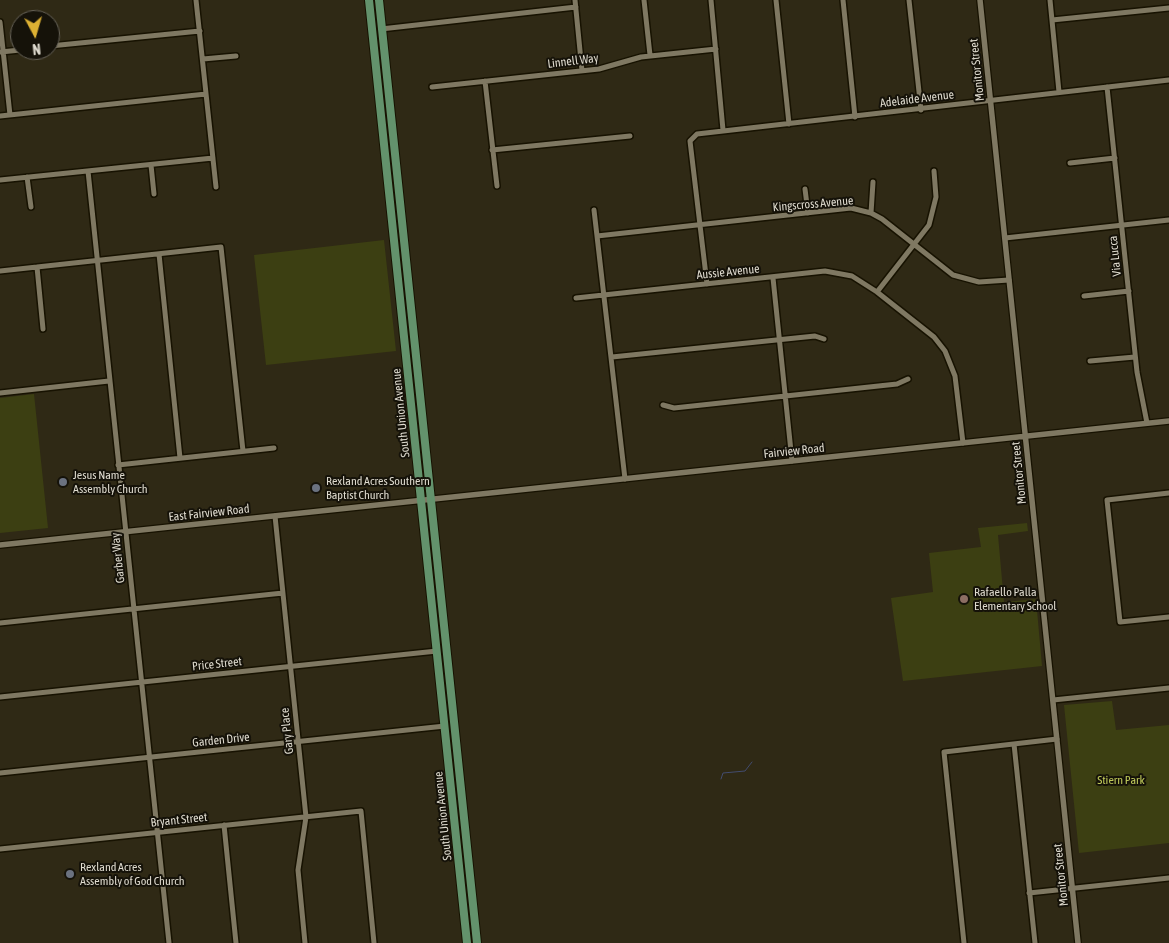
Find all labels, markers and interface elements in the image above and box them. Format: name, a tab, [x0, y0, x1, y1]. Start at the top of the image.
north arrow	[10, 10, 60, 60]
street label: Monitor Street	[967, 38, 987, 102]
text: N	[32, 41, 41, 57]
street label: Linnell Way	[547, 51, 599, 71]
street label: Adelaide Avenue	[879, 87, 955, 111]
street label: Kingscross Avenue	[772, 193, 854, 215]
street label: Via Lucca	[1106, 235, 1124, 277]
street label: Aussie Avenue	[696, 262, 760, 282]
street label: South Union Avenue	[389, 368, 413, 458]
street label: Fairview Road	[763, 441, 825, 461]
street label: Monitor Street	[1009, 441, 1029, 505]
place label: Jesus Name Assembly Church	[73, 468, 148, 496]
place label: Rexland Acres Southern Baptist Church	[326, 474, 430, 502]
marker: Jesus Name Assembly Church	[57, 476, 69, 488]
marker: Rexland Acres Southern Baptist Church	[310, 482, 322, 494]
street label: East Fairview Road	[168, 502, 250, 524]
street label: Garber Way	[108, 532, 128, 584]
place label: Rafaello Palla Elementary School	[974, 585, 1056, 613]
marker: Rafaello Palla Elementary School	[958, 593, 970, 605]
street label: Price Street	[191, 654, 243, 674]
street label: Gary Place	[277, 707, 297, 755]
street label: Garden Drive	[192, 730, 250, 750]
street label: South Union Avenue	[431, 771, 455, 861]
park label: Stiern Park	[1097, 773, 1145, 787]
street label: Bryant Street	[150, 810, 208, 830]
street label: Monitor Street	[1051, 843, 1071, 907]
place label: Rexland Acres Assembly of God Church	[80, 860, 185, 888]
marker: Rexland Acres Assembly of God Church	[64, 868, 76, 880]

